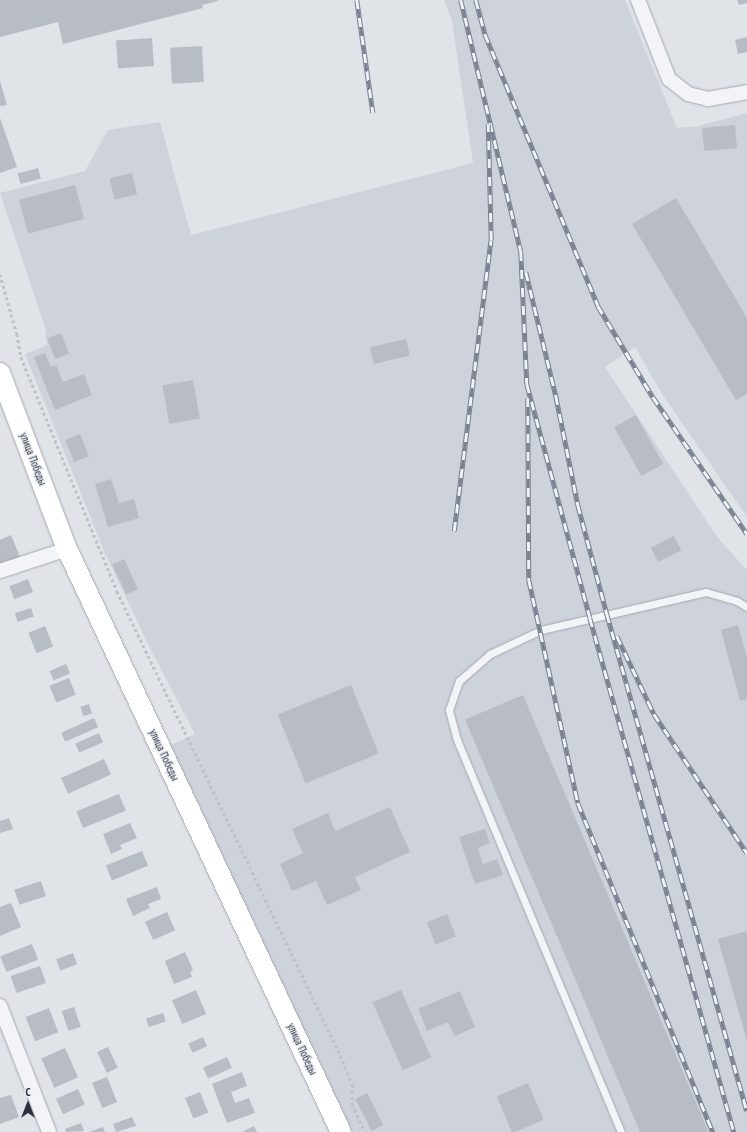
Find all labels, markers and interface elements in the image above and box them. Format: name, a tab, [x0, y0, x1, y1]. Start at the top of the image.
street label: улица Победы	[17, 431, 49, 487]
street label: улица Победы	[146, 727, 182, 783]
street label: улица Победы	[284, 1021, 320, 1077]
north arrow	[8, 1084, 48, 1124]
text: С	[25, 1085, 31, 1099]

